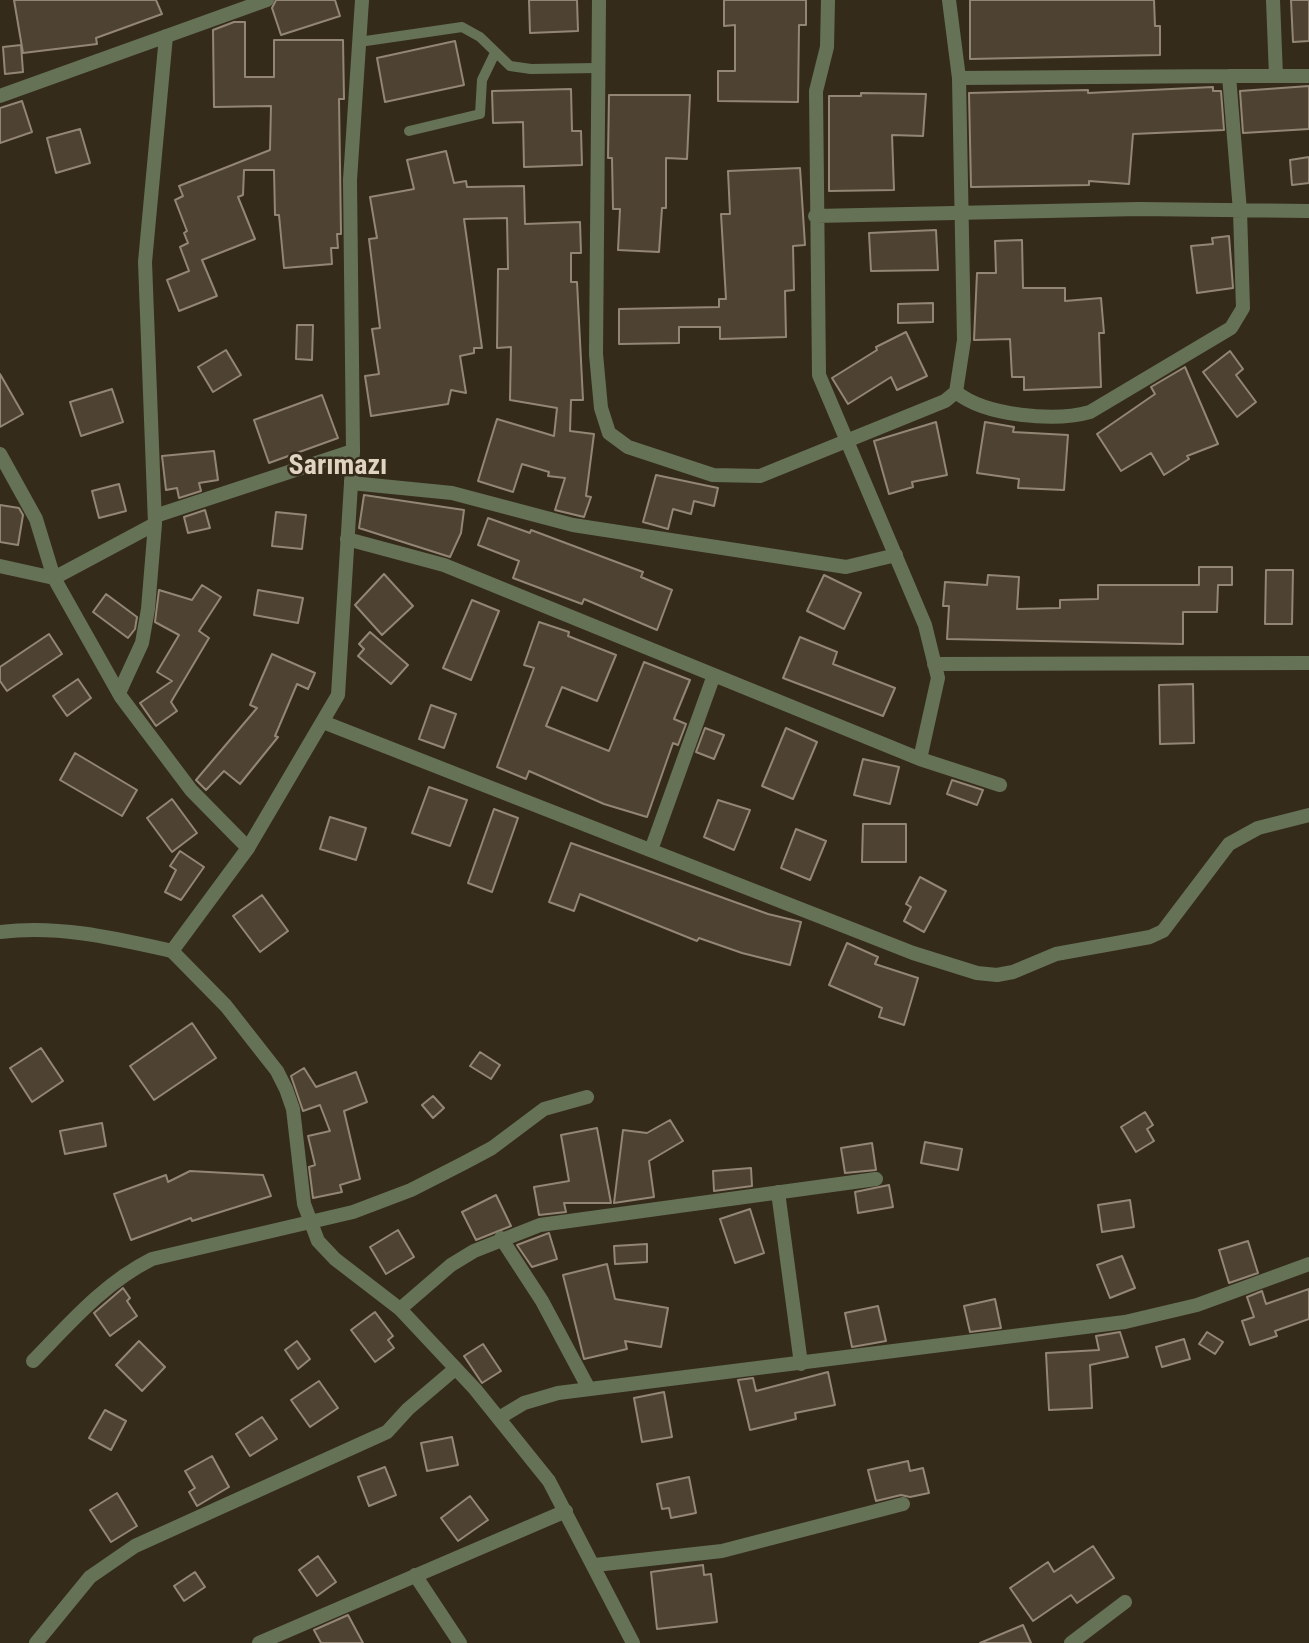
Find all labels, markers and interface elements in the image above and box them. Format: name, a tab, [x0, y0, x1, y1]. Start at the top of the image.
district label: Sarımazı	[289, 450, 387, 484]

